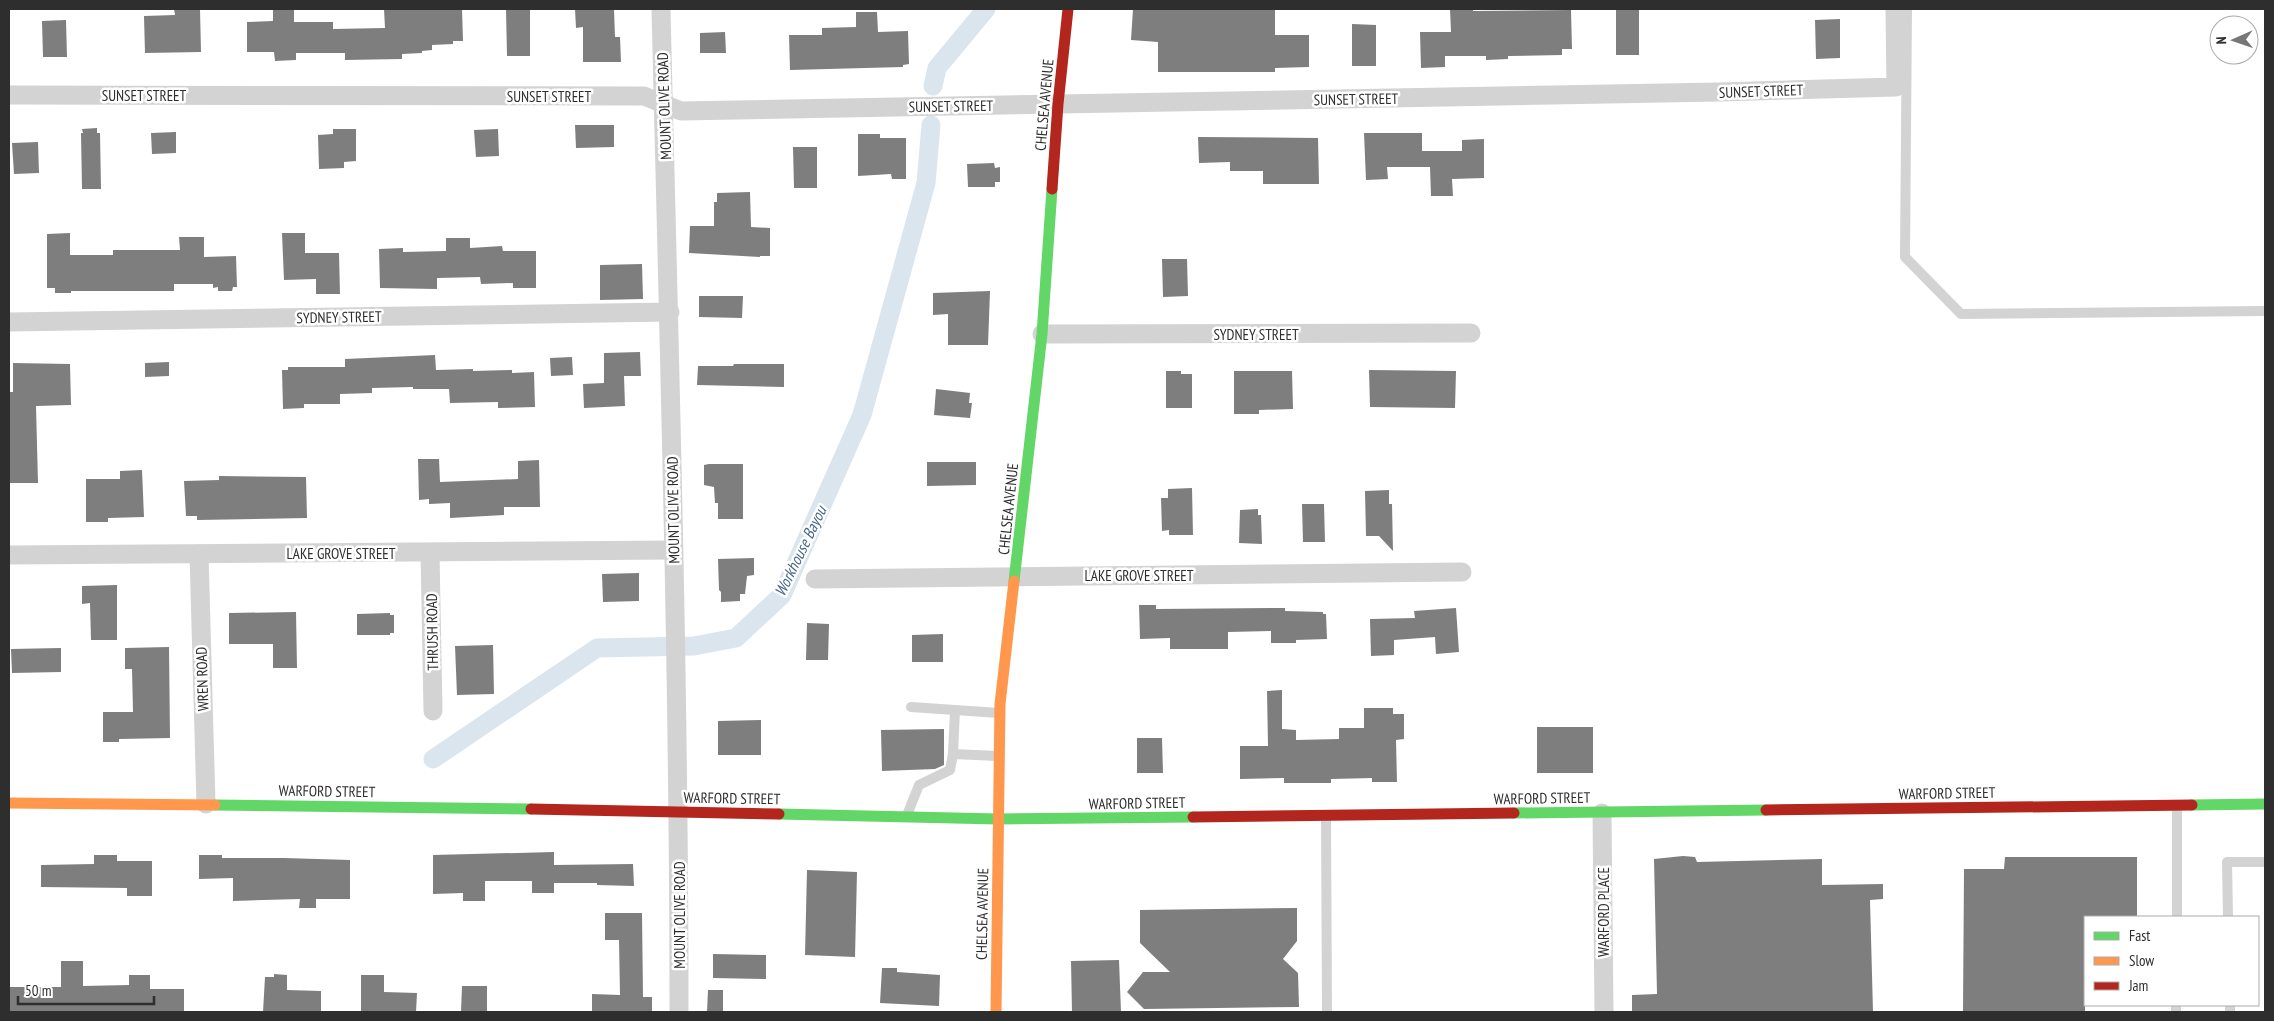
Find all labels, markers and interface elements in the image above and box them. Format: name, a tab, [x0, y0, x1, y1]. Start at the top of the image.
north arrow	[2209, 15, 2259, 65]
text: N	[2212, 36, 2230, 45]
street label: MOUNT OLIVE ROAD	[653, 52, 675, 160]
street label: CHELSEA AVENUE	[1031, 58, 1057, 152]
street label: SUNSET STREET	[1718, 80, 1804, 102]
street label: SUNSET STREET	[102, 86, 187, 105]
street label: SUNSET STREET	[507, 87, 592, 106]
street label: SUNSET STREET	[1314, 89, 1399, 109]
street label: SUNSET STREET	[909, 96, 994, 116]
street label: SYDNEY STREET	[296, 307, 382, 327]
street label: SYDNEY STREET	[1213, 325, 1299, 344]
street label: MOUNT OLIVE ROAD	[663, 456, 683, 564]
street label: CHELSEA AVENUE	[994, 462, 1022, 556]
water label: Workhouse Bayou	[770, 502, 831, 599]
street label: LAKE GROVE STREET	[287, 544, 396, 563]
street label: LAKE GROVE STREET	[1085, 566, 1194, 585]
street label: THRUSH ROAD	[422, 593, 442, 671]
street label: WREN ROAD	[191, 646, 213, 712]
street label: WARFORD STREET	[279, 781, 376, 801]
street label: WARFORD STREET	[1899, 783, 1996, 803]
street label: WARFORD STREET	[684, 788, 781, 808]
street label: WARFORD STREET	[1494, 788, 1591, 808]
street label: WARFORD STREET	[1089, 793, 1186, 813]
street label: MOUNT OLIVE ROAD	[670, 861, 689, 969]
street label: WARFORD PLACE	[1594, 867, 1613, 957]
street label: CHELSEA AVENUE	[972, 868, 992, 960]
legend	[2084, 916, 2259, 1006]
text: Fast	[2129, 926, 2150, 945]
text: Slow	[2129, 951, 2154, 970]
scale bar	[18, 974, 154, 1006]
text: Jam	[2128, 976, 2148, 995]
text: 50 m	[25, 981, 51, 1000]

